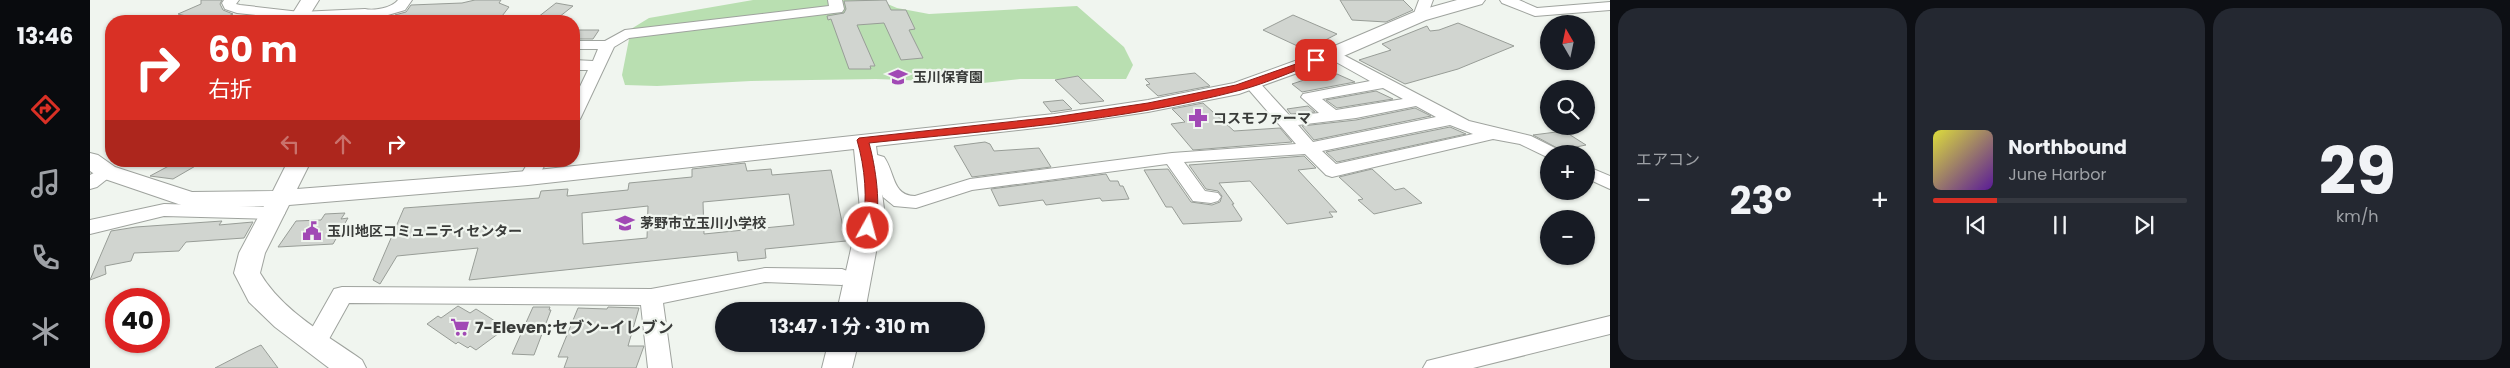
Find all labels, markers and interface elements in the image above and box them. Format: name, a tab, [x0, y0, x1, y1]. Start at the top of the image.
north arrow	[1540, 15, 1595, 70]
map controls	[1540, 15, 1595, 265]
text: 13:46	[17, 21, 73, 52]
text: 60 m	[208, 25, 298, 74]
icon: right	[125, 35, 190, 100]
pin	[1295, 39, 1337, 81]
icon: arrive	[1302, 46, 1330, 74]
school or university icon: 玉川保育園	[887, 66, 909, 88]
place label: 玉川保育園	[913, 67, 983, 87]
text: 右折	[208, 74, 252, 105]
button: search	[1540, 80, 1595, 135]
icon: directions	[28, 92, 63, 127]
pharmacy icon: コスモファーマ	[1187, 107, 1209, 129]
place label: コスモファーマ	[1213, 108, 1311, 128]
text: 29	[2319, 126, 2396, 217]
icon: left	[276, 130, 304, 158]
icon: ahead	[329, 130, 357, 158]
icon: right	[382, 130, 410, 158]
text: Northbound	[2008, 134, 2127, 161]
button: +	[1540, 145, 1595, 200]
text: エアコン	[1636, 148, 1700, 171]
text: June Harbor	[2008, 163, 2106, 186]
icon: music	[28, 166, 63, 201]
text: 23°	[1730, 174, 1792, 227]
text: −	[1636, 181, 1651, 220]
text: +	[1870, 181, 1889, 220]
position arrow	[841, 201, 893, 253]
text: km/h	[2336, 205, 2379, 228]
button: −	[1540, 210, 1595, 265]
icon: previous	[1962, 211, 1990, 239]
icon: pause	[2046, 211, 2074, 239]
icon: next	[2130, 211, 2158, 239]
school or university icon: 茅野市立玉川小学校	[614, 212, 636, 234]
place label: 茅野市立玉川小学校	[640, 213, 766, 233]
public building icon: 玉川地区コミュニティセンター	[301, 220, 323, 242]
place label: 玉川地区コミュニティセンター	[327, 221, 522, 241]
icon: phone	[28, 240, 63, 275]
speed limit sign: 40	[105, 288, 170, 353]
text: 13:47 · 1 分 · 310 m	[770, 313, 930, 340]
icon: climate	[28, 314, 63, 349]
supermarket icon: 7-Eleven;セブン-イレブン	[449, 316, 471, 338]
place label: 7-Eleven;セブン-イレブン	[475, 316, 674, 339]

